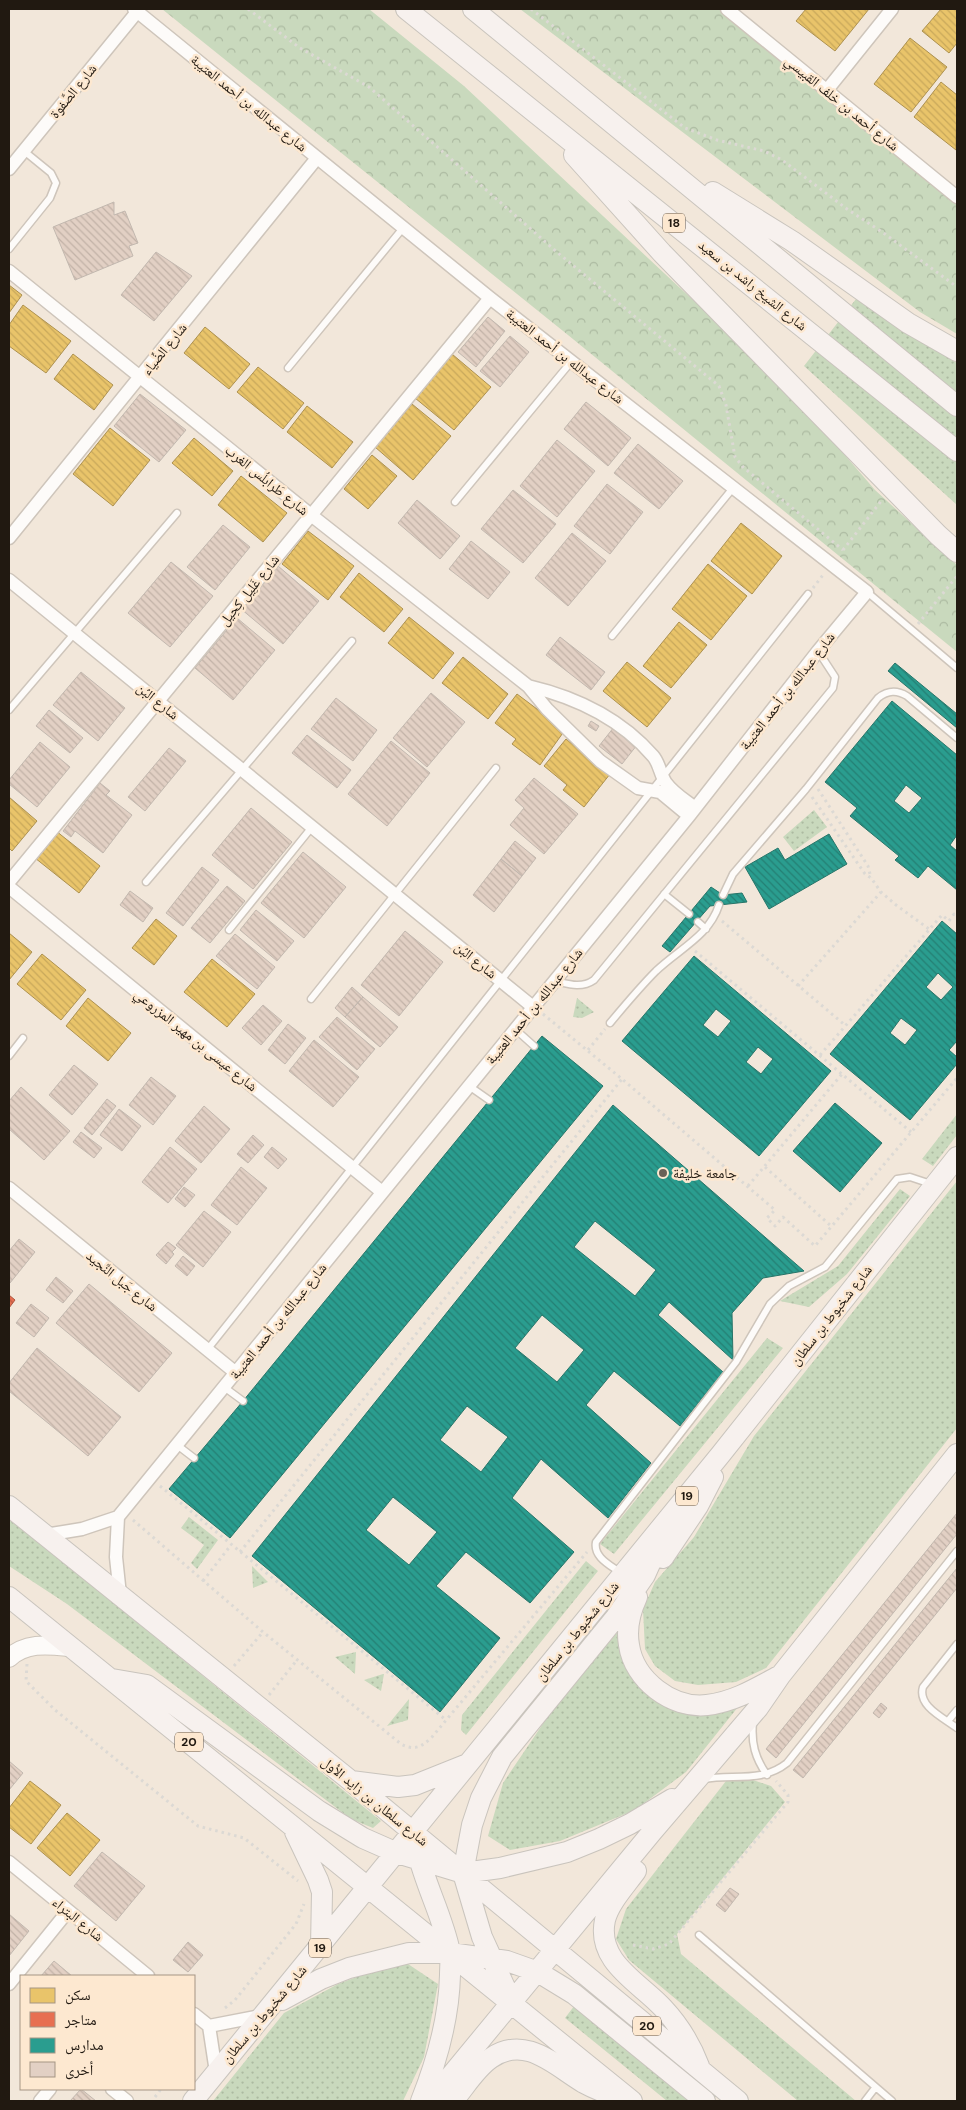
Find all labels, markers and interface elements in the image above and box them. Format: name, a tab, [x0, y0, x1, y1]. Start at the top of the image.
street label: شارع عبدالله بن أحمد العتيبة	[186, 50, 311, 156]
street label: شارع أحمد بن خلف القبيسي	[780, 51, 903, 157]
street label: شارع الصَّفوة	[45, 60, 101, 123]
road number: 18	[663, 214, 685, 232]
street label: شارع الشيخ راشد بن سعيد	[694, 236, 811, 335]
street label: شارع عبدالله بن أحمد العتيبة	[502, 304, 628, 408]
street label: شارع الضِّياء	[137, 319, 191, 379]
street label: شارع طَرابلُس الغرب	[221, 441, 312, 520]
street label: شارع غَلِيل كِحِيل	[215, 551, 284, 630]
street label: شارع عبدالله بن أحمد العتيبة	[735, 628, 839, 754]
street label: شارع البُن	[133, 679, 183, 724]
street label: شارع البُن	[451, 938, 501, 983]
street label: شارع عبدالله بن أحمد العتيبة	[481, 944, 587, 1069]
street label: شارع عيسى بن مهير المزروعي	[129, 985, 261, 1097]
place label: جامعة خليفة	[673, 1164, 737, 1182]
marker: جامعة خليفة	[657, 1167, 669, 1179]
street label: شارع جَبل النِّجيد	[82, 1247, 161, 1316]
street label: شارع عبدالله بن أحمد العتيبة	[225, 1259, 331, 1384]
street label: شارع شخبوط بن سلطان	[786, 1261, 877, 1370]
road number: 19	[676, 1486, 698, 1505]
street label: شارع شخبوط بن سلطان	[531, 1578, 623, 1685]
road number: 20	[175, 1732, 203, 1751]
street label: شارع سلطان بن زايد الأول	[317, 1752, 432, 1850]
street label: شارع البتراء	[48, 1893, 107, 1946]
road number: 19	[309, 1939, 331, 1958]
street label: شارع شخبوط بن سلطان	[218, 1961, 311, 2068]
legend	[20, 1975, 195, 2090]
text: سكن	[65, 1985, 91, 2005]
text: متاجر	[64, 2010, 97, 2030]
road number: 20	[633, 2016, 661, 2035]
text: مدارس	[65, 2035, 104, 2055]
text: أخرى	[65, 2060, 94, 2080]

